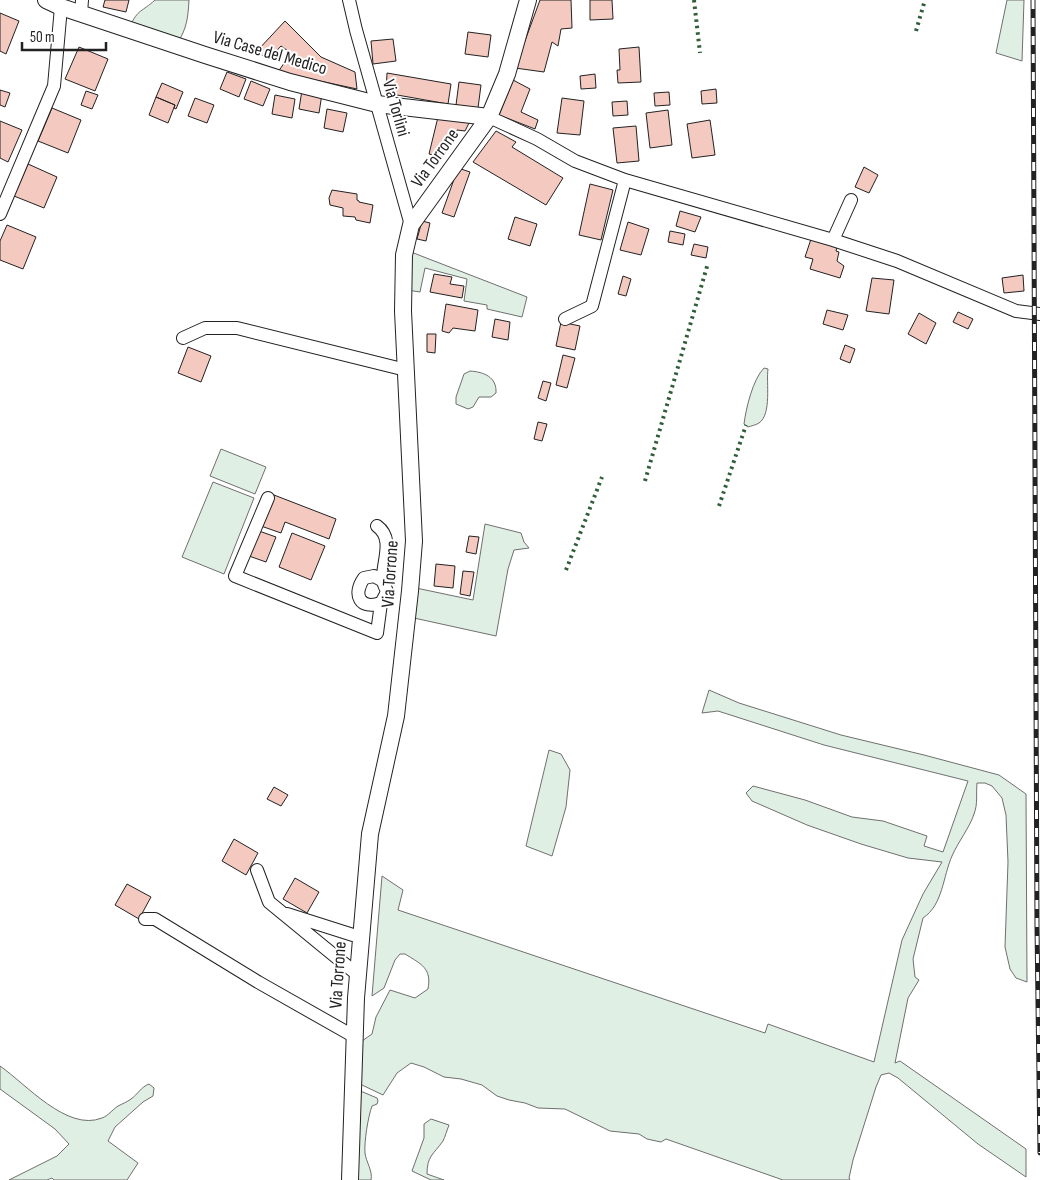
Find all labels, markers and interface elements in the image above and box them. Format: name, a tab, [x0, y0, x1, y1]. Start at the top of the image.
scale bar	[22, 20, 106, 52]
street label: Via Case del Medico	[211, 27, 329, 79]
text: 50 m	[30, 28, 55, 47]
street label: Via Torlini	[378, 77, 414, 139]
street label: Via Torrone	[407, 125, 463, 191]
street label: Via Torrone	[377, 540, 403, 608]
street label: Via Torrone	[325, 941, 351, 1009]

